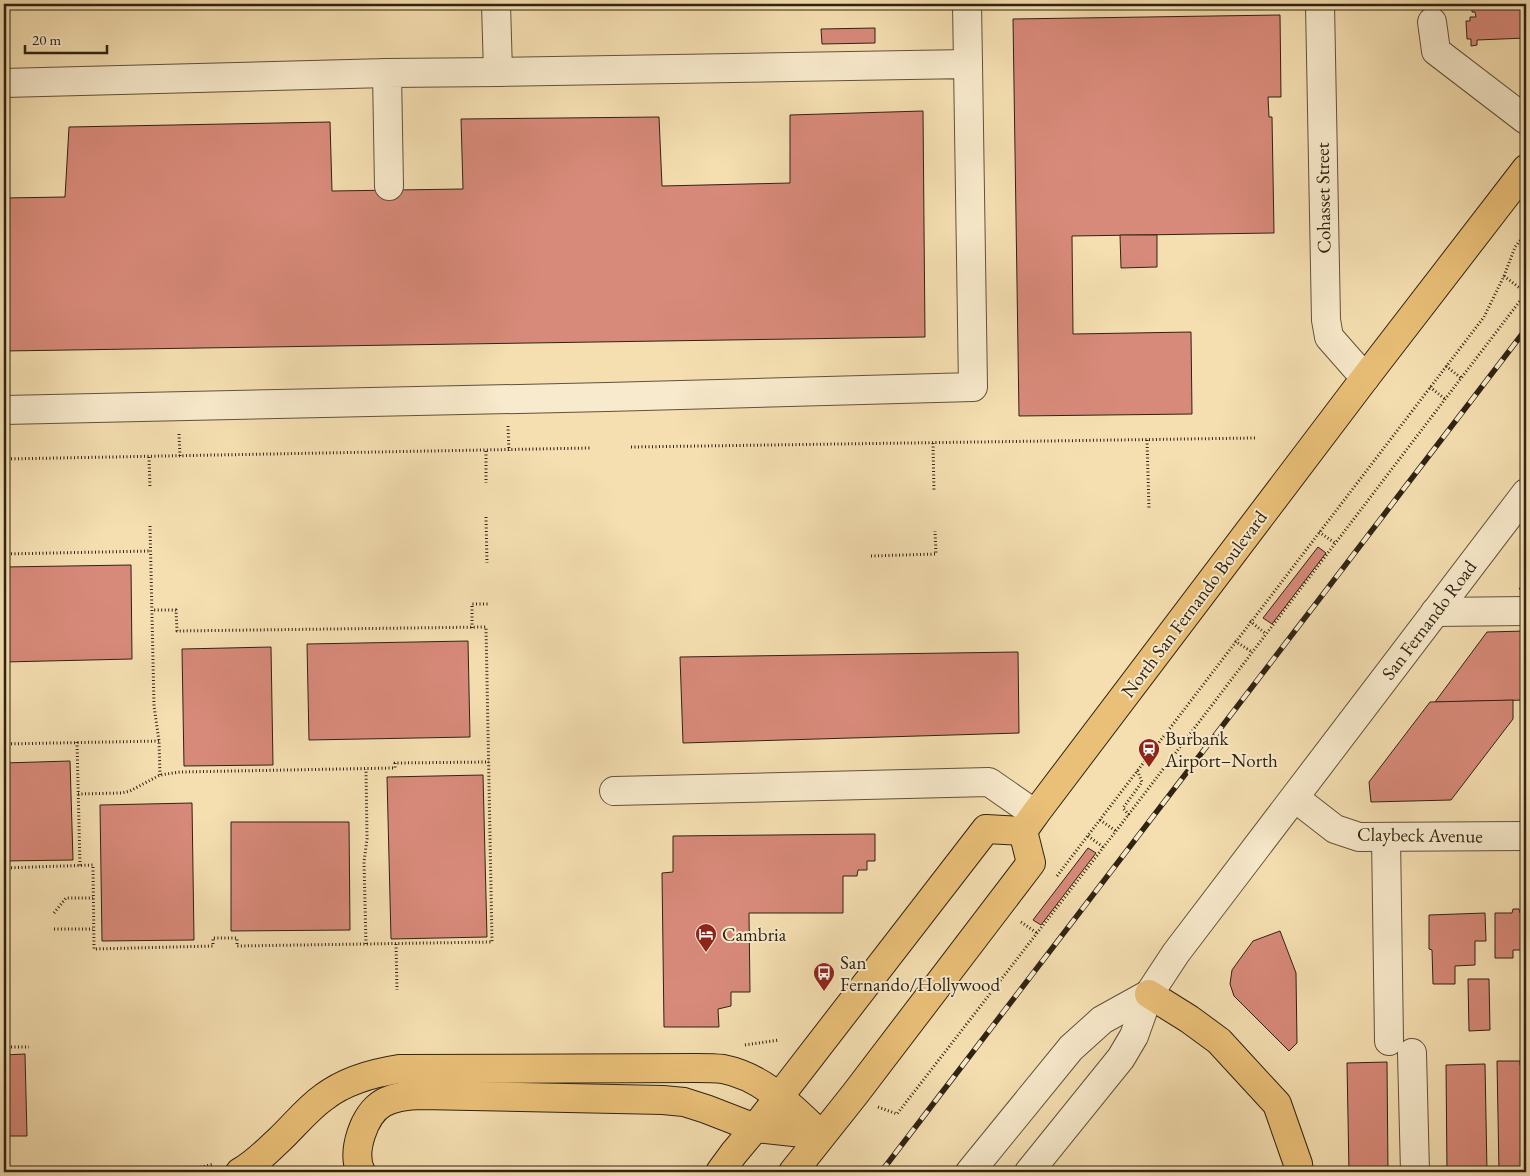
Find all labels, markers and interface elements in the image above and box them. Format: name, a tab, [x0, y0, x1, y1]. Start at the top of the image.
scale bar	[25, 22, 108, 54]
text: 20 m	[32, 30, 61, 49]
street label: Cohasset Street	[1310, 142, 1336, 254]
street label: North San Fernando Boulevard	[1115, 505, 1273, 703]
street label: San Fernando Road	[1376, 555, 1482, 685]
place label: Burbank Airport–North	[1164, 726, 1278, 773]
station icon: Burbank Airport–North	[1137, 737, 1161, 768]
street label: Claybeck Avenue	[1357, 821, 1483, 849]
hotel icon: Cambria	[694, 922, 718, 953]
place label: Cambria	[722, 922, 787, 947]
place label: San Fernando/Hollywood	[840, 950, 1000, 997]
bus stop icon: San Fernando/Hollywood	[812, 961, 836, 992]

